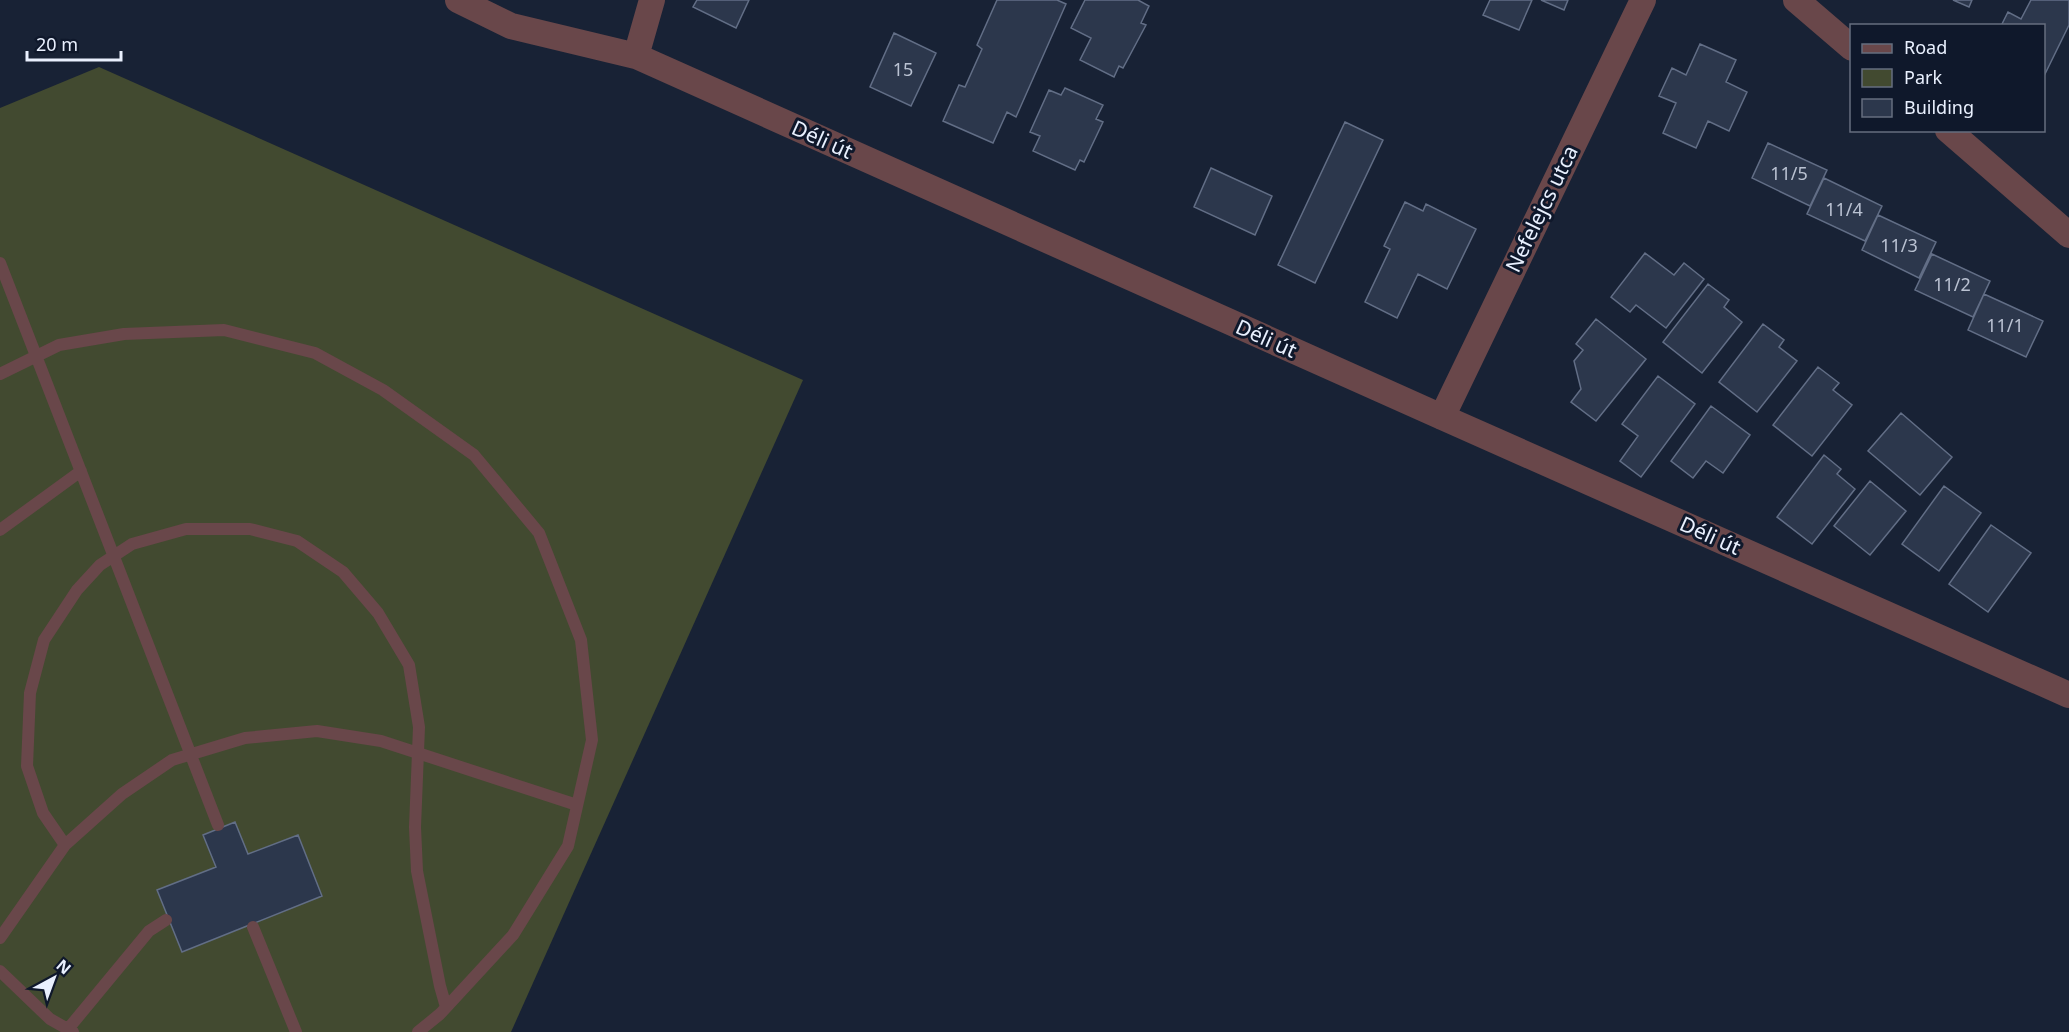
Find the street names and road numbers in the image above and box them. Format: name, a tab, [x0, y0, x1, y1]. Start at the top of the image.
street label: Déli út	[787, 113, 858, 165]
street label: Nefelejcs utca	[1498, 141, 1584, 277]
street label: Déli út	[1231, 312, 1302, 364]
street label: Déli út	[1675, 509, 1746, 561]

